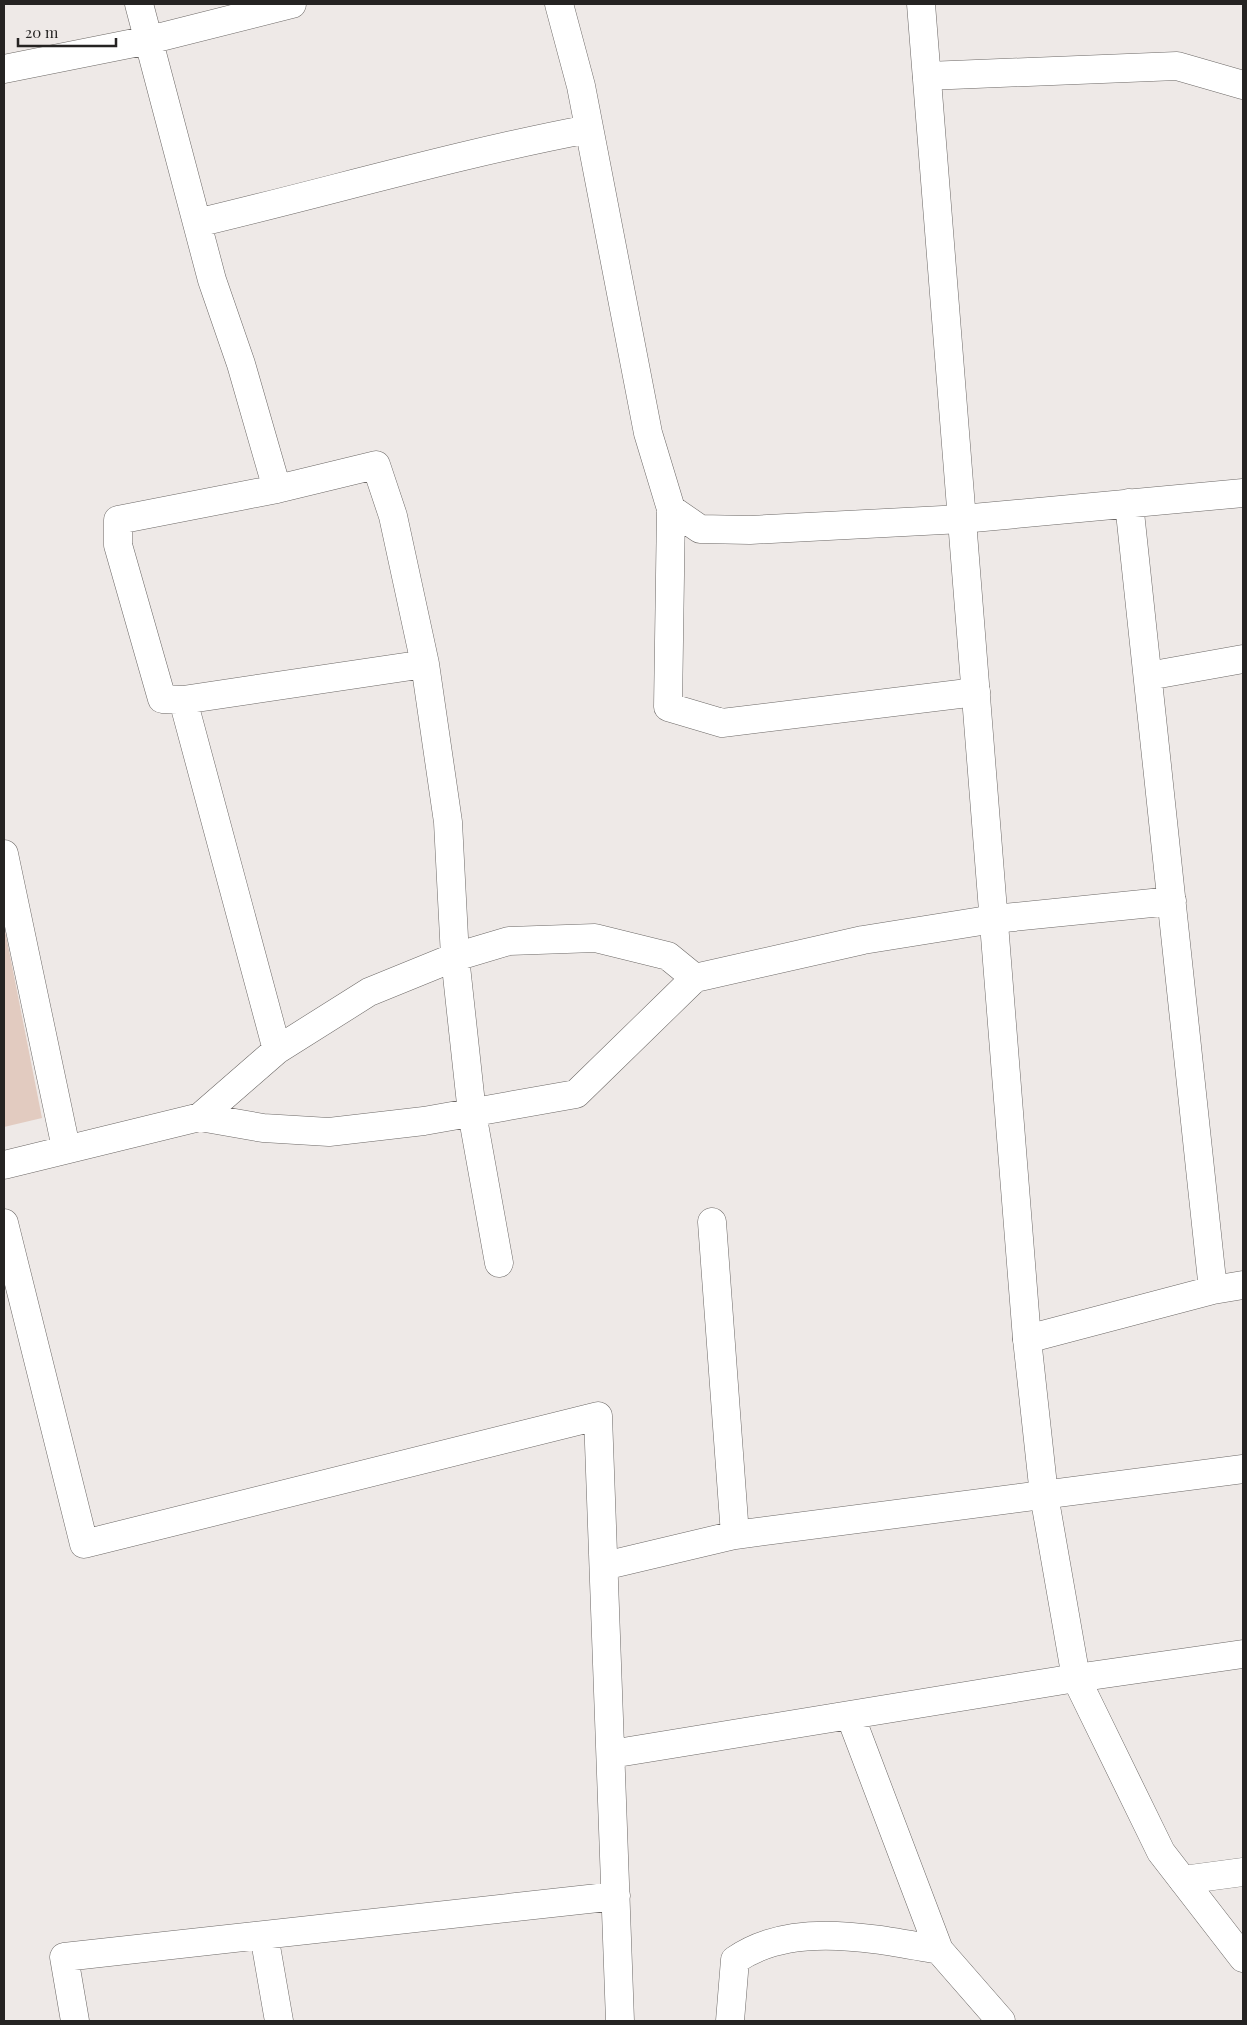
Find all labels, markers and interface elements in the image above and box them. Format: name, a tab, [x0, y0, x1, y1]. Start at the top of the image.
scale bar	[18, 15, 115, 47]
text: 20 m	[25, 22, 59, 42]

